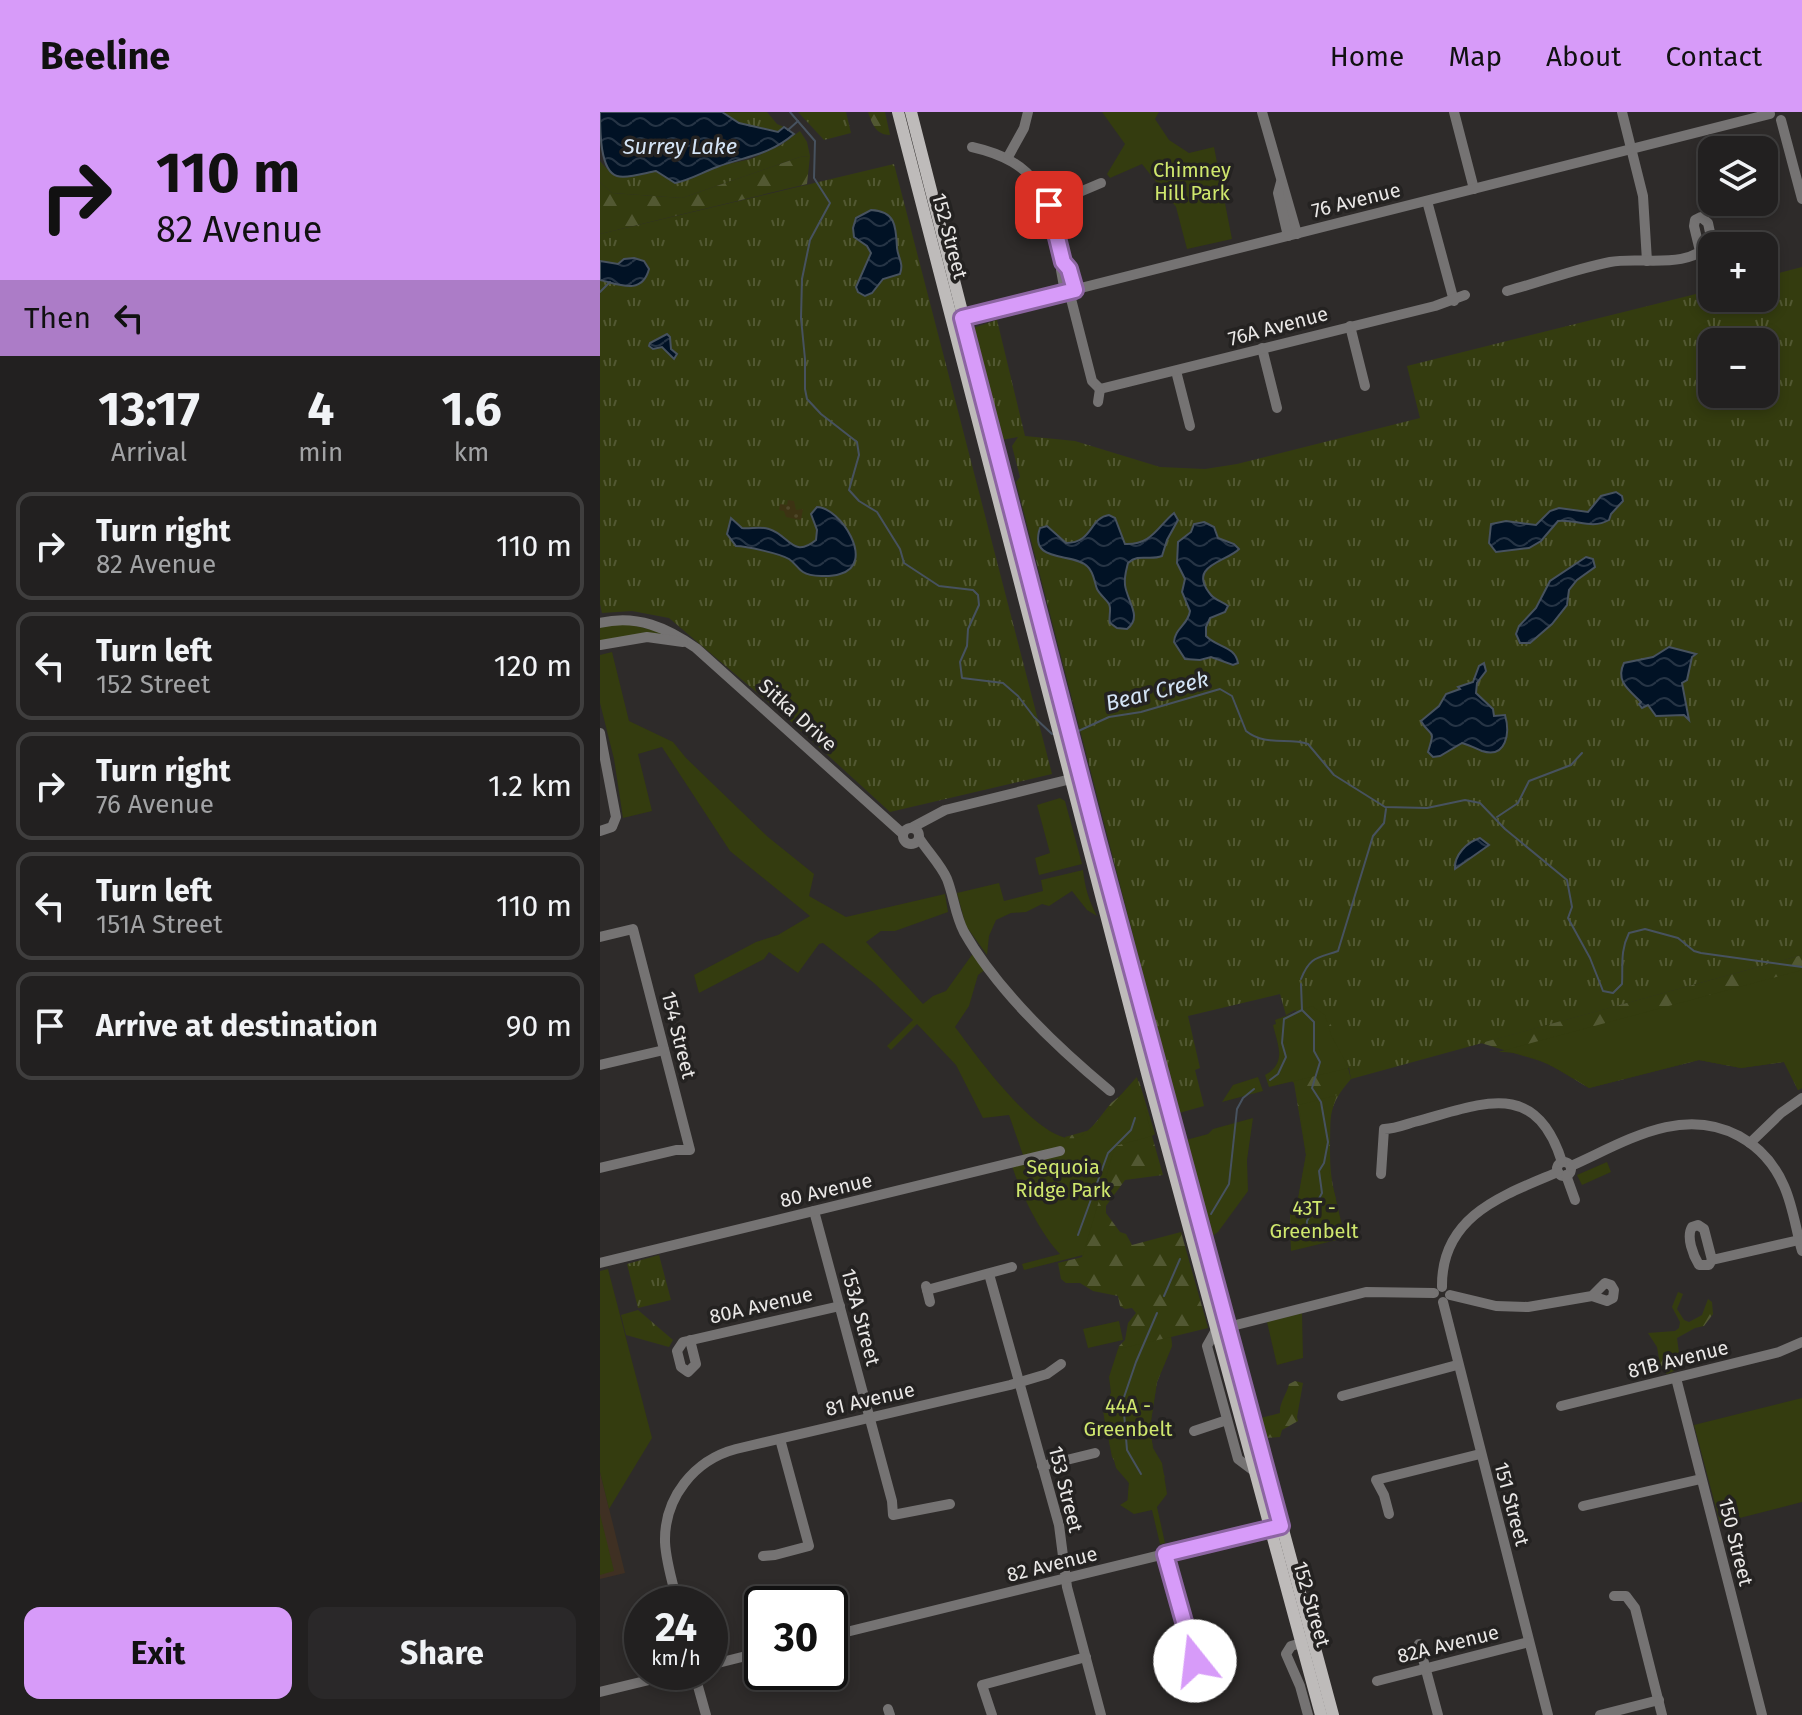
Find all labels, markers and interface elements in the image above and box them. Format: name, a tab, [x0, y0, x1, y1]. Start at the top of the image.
text: Beeline	[40, 33, 170, 79]
text: Home	[1330, 40, 1404, 73]
text: Map	[1448, 40, 1502, 73]
text: About	[1546, 40, 1621, 73]
text: Contact	[1665, 40, 1762, 73]
water label: Surrey Lake	[622, 133, 737, 160]
map controls	[1698, 136, 1778, 408]
button: layers	[1698, 136, 1778, 216]
text: 110 m	[156, 140, 300, 207]
icon: right	[24, 144, 128, 248]
park label: Chimney Hill Park	[1153, 158, 1231, 205]
pin	[1015, 171, 1083, 239]
street label: 76 Avenue	[1309, 177, 1403, 223]
icon: arrive	[1027, 183, 1071, 227]
street label: 152 Street	[927, 190, 973, 282]
text: 82 Avenue	[156, 208, 322, 252]
button: +	[1698, 232, 1778, 312]
icon: left	[107, 296, 151, 340]
text: Then	[24, 300, 91, 336]
street label: 76A Avenue	[1226, 301, 1330, 351]
button: −	[1698, 328, 1778, 408]
text: 13:17	[98, 380, 200, 438]
text: 4	[307, 380, 334, 438]
text: 1.6	[441, 380, 502, 438]
text: Arrival	[111, 437, 187, 468]
text: min	[298, 437, 343, 468]
text: km	[454, 437, 489, 468]
text: Turn right	[96, 513, 231, 549]
icon: right	[28, 524, 72, 568]
text: 110 m	[496, 528, 572, 564]
text: 82 Avenue	[96, 549, 216, 580]
text: Turn left	[96, 633, 212, 669]
icon: left	[28, 644, 72, 688]
text: 120 m	[494, 648, 572, 684]
water label: Bear Creek	[1103, 665, 1211, 717]
text: 152 Street	[96, 669, 210, 700]
street label: Sitka Drive	[754, 674, 842, 756]
text: Turn right	[96, 753, 231, 789]
icon: right	[28, 764, 72, 808]
text: 1.2 km	[488, 768, 572, 804]
text: 76 Avenue	[96, 789, 214, 820]
text: Turn left	[96, 873, 212, 909]
icon: left	[28, 884, 72, 928]
text: 110 m	[496, 888, 572, 924]
text: 151A Street	[96, 909, 223, 940]
street label: 154 Street	[657, 989, 702, 1082]
icon: arrive	[28, 1004, 72, 1048]
text: Arrive at destination	[96, 1008, 378, 1044]
text: 90 m	[506, 1008, 572, 1044]
park label: Sequoia Ridge Park	[1015, 1155, 1111, 1202]
street label: 80 Avenue	[778, 1168, 874, 1212]
park label: 43T - Greenbelt	[1269, 1196, 1359, 1243]
street label: 153A Street	[837, 1266, 886, 1369]
street label: 80A Avenue	[707, 1281, 815, 1329]
street label: 81B Avenue	[1625, 1335, 1731, 1383]
street label: 81 Avenue	[823, 1377, 917, 1421]
park label: 44A - Greenbelt	[1083, 1394, 1173, 1441]
street label: 153 Street	[1044, 1443, 1088, 1535]
street label: 151 Street	[1489, 1459, 1535, 1549]
street label: 150 Street	[1714, 1496, 1759, 1589]
street label: 82 Avenue	[1004, 1541, 1100, 1587]
street label: 152 Street	[1288, 1558, 1336, 1650]
speed limit sign: 30	[744, 1586, 848, 1690]
text: 24	[655, 1604, 697, 1652]
button: Exit	[24, 1607, 292, 1699]
button: Share	[308, 1607, 576, 1699]
position arrow	[1153, 1619, 1237, 1703]
street label: 82A Avenue	[1395, 1620, 1501, 1668]
text: km/h	[651, 1646, 701, 1670]

